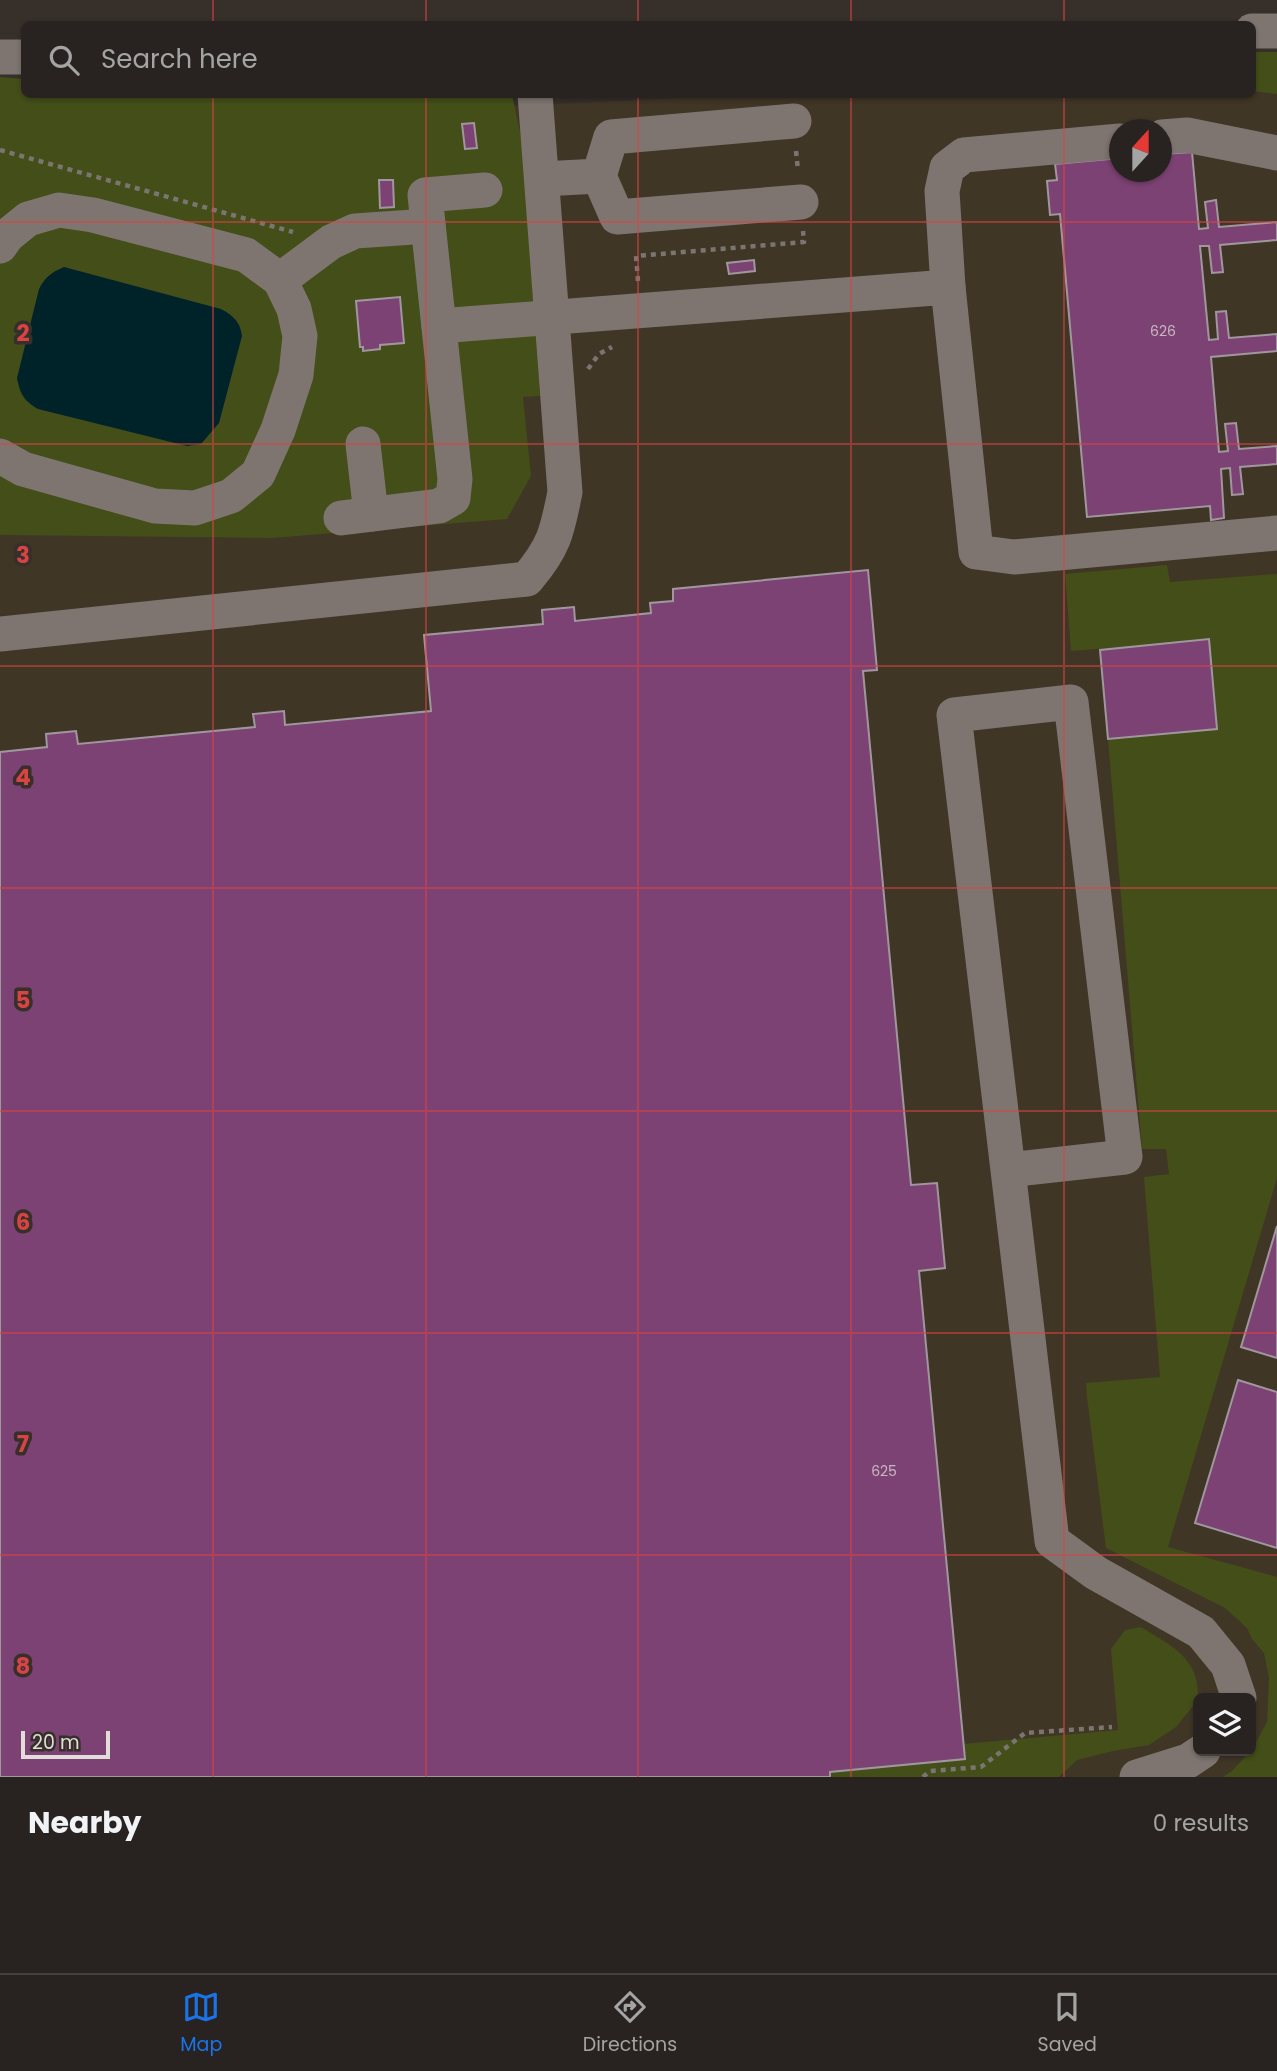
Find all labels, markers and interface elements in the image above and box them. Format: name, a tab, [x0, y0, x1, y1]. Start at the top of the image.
search box	[21, 21, 1256, 98]
icon: search	[45, 41, 83, 79]
text: Search here	[101, 41, 258, 77]
north arrow	[1109, 119, 1172, 182]
text: 2	[16, 317, 30, 349]
house number: 626	[1150, 321, 1176, 341]
text: 3	[16, 539, 30, 571]
text: 4	[15, 761, 31, 793]
text: 5	[16, 984, 30, 1016]
text: 6	[16, 1206, 30, 1238]
text: 7	[17, 1428, 29, 1460]
house number: 625	[871, 1461, 897, 1481]
text: 8	[16, 1650, 30, 1682]
map controls	[1193, 1693, 1256, 1756]
button: layers	[1193, 1693, 1256, 1756]
scale bar	[21, 1728, 110, 1760]
text: 20 m	[32, 1729, 80, 1756]
text: Nearby	[28, 1801, 142, 1844]
text: 0 results	[1153, 1807, 1249, 1839]
tab: Map	[180, 1988, 222, 2059]
tab: Directions	[583, 1988, 677, 2059]
tab: Saved	[1038, 1988, 1097, 2059]

